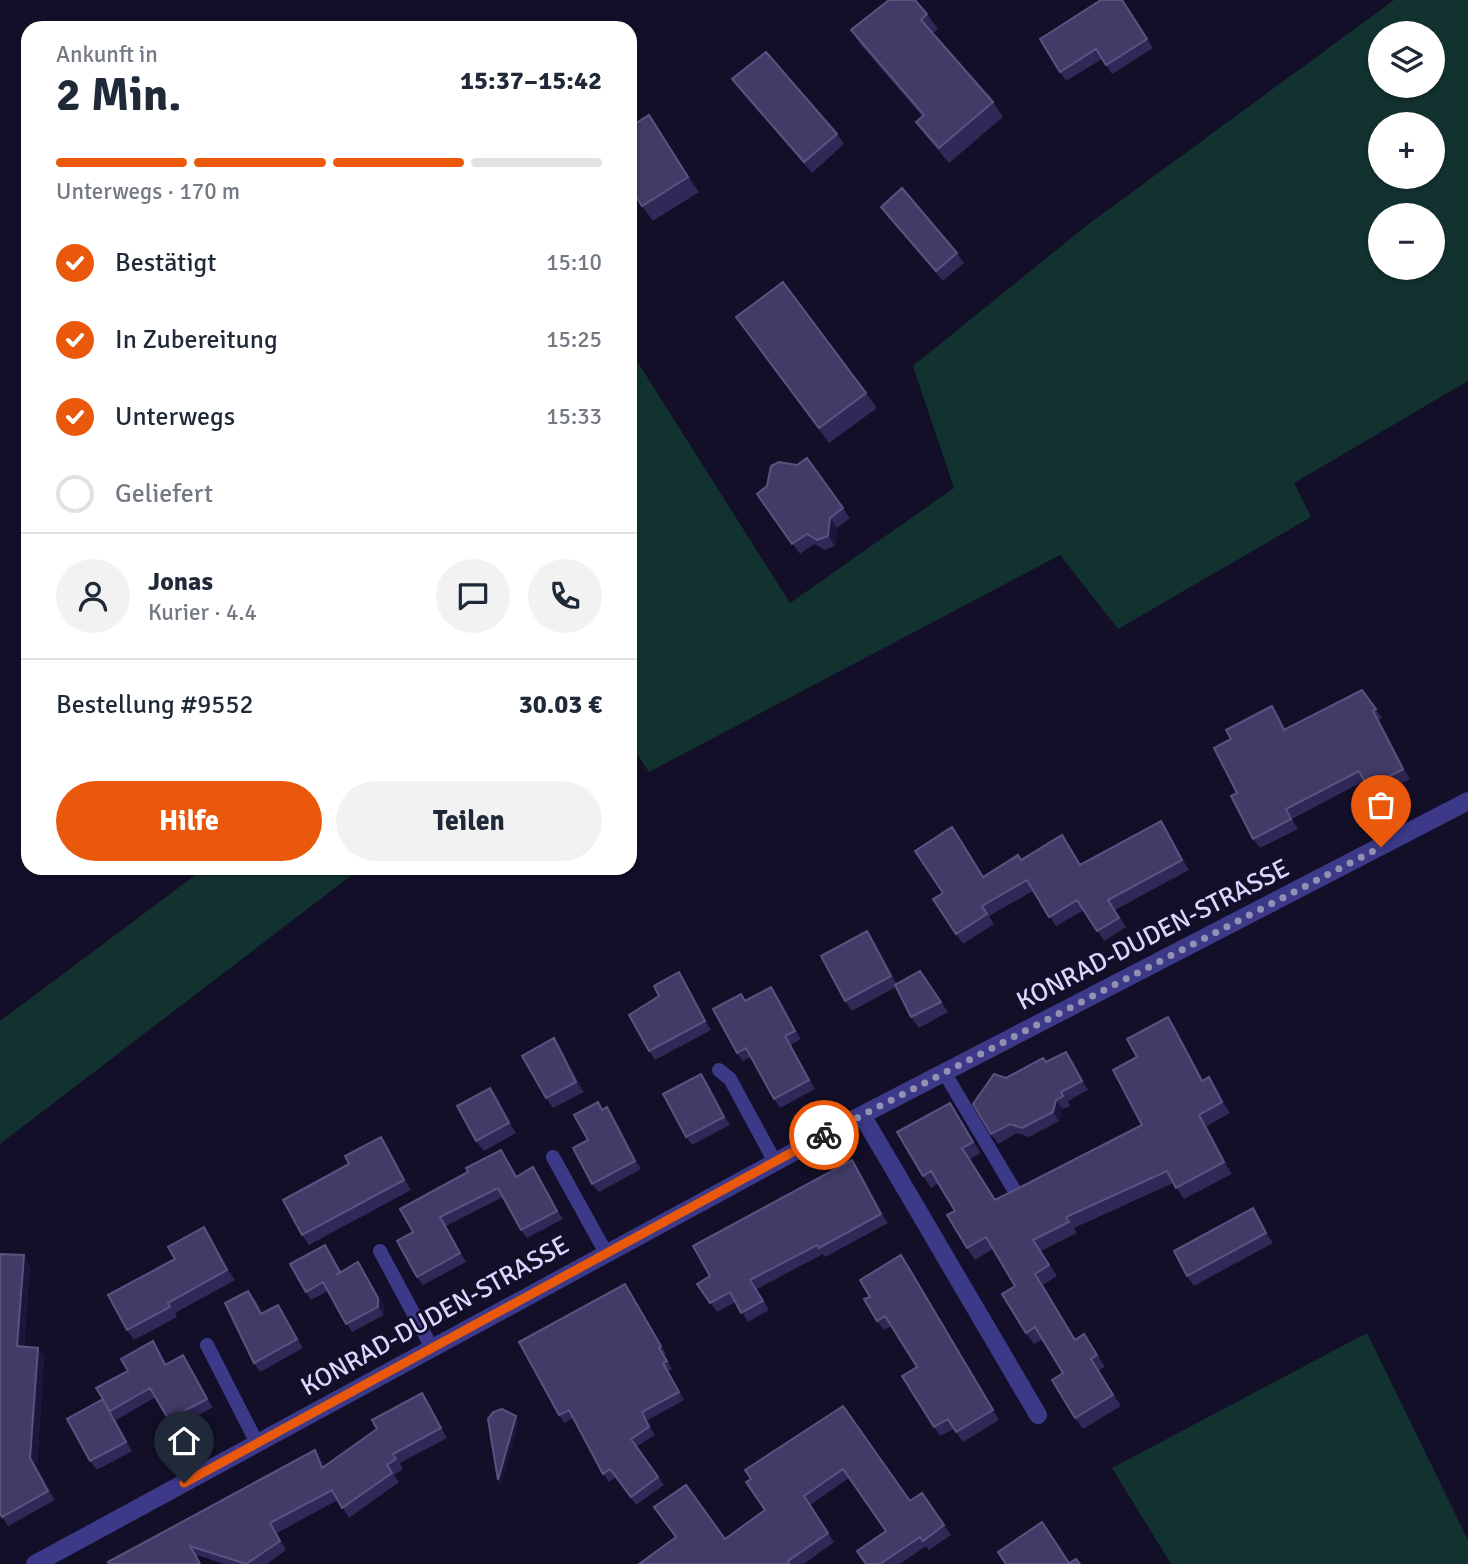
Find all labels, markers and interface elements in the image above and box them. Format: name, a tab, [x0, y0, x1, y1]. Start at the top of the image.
map controls	[1368, 21, 1445, 280]
button: layers	[1368, 21, 1445, 98]
text: Ankunft in	[56, 40, 158, 69]
text: 15:37–15:42	[460, 65, 602, 97]
text: 2 Min.	[56, 67, 181, 123]
button: +	[1368, 112, 1445, 189]
text: Unterwegs · 170 m	[56, 177, 240, 206]
button: −	[1368, 203, 1445, 280]
icon: check	[56, 244, 94, 282]
text: Bestätigt	[115, 247, 216, 279]
text: 15:10	[546, 248, 602, 277]
icon: check	[56, 321, 94, 359]
text: In Zubereitung	[115, 324, 278, 356]
text: 15:25	[546, 325, 602, 354]
icon: check	[56, 398, 94, 436]
text: Unterwegs	[115, 401, 235, 433]
text: 15:33	[546, 402, 602, 431]
text: Geliefert	[115, 478, 213, 510]
button: person	[56, 559, 130, 633]
button: chat	[436, 559, 510, 633]
button: phone	[528, 559, 602, 633]
text: Jonas	[148, 566, 213, 598]
text: Kurier · 4.4	[148, 598, 257, 627]
text: Bestellung #9552	[56, 689, 253, 721]
text: 30.03 €	[519, 689, 602, 721]
pin	[1351, 775, 1411, 847]
button: Hilfe	[56, 781, 322, 861]
button: Teilen	[336, 781, 602, 861]
icon: bag	[1362, 786, 1400, 824]
street label: KONRAD-DUDEN-STRASSE	[1011, 852, 1295, 1018]
courier	[789, 1100, 859, 1170]
icon: bike	[805, 1116, 843, 1154]
street label: KONRAD-DUDEN-STRASSE	[295, 1229, 575, 1403]
pin	[154, 1411, 214, 1483]
icon: home	[165, 1422, 203, 1460]

